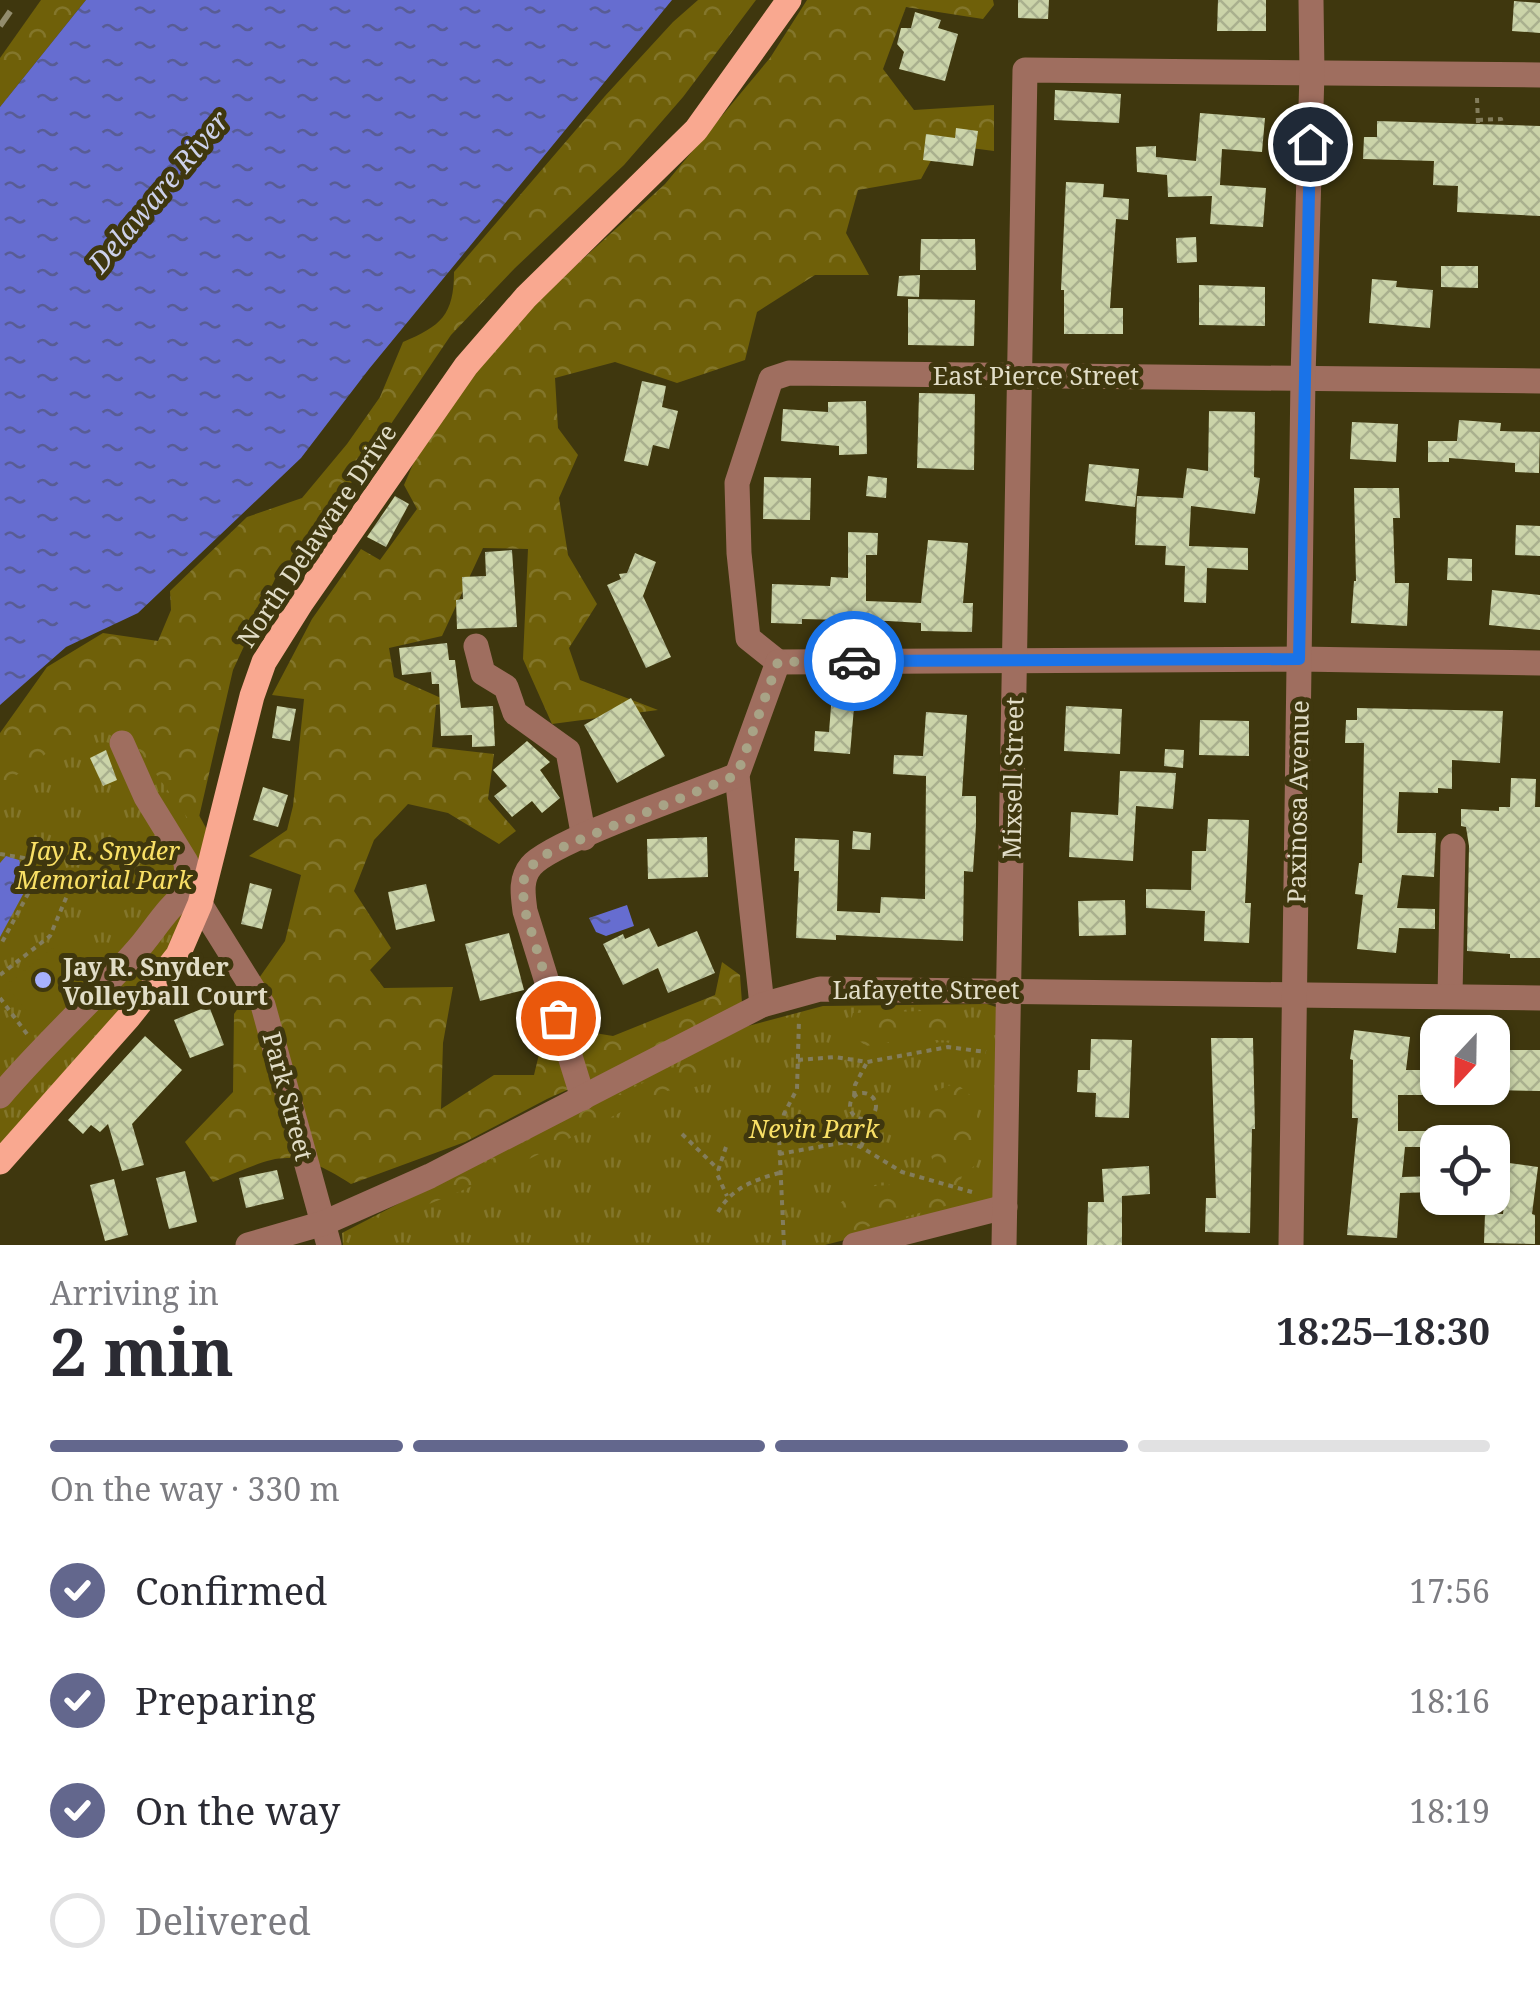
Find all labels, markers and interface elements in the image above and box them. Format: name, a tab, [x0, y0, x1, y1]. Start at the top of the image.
water label: Delaware River	[78, 101, 238, 281]
pin	[1268, 102, 1353, 187]
icon: home	[1283, 117, 1338, 172]
street label: East Pierce Street	[933, 358, 1139, 392]
street label: North Delaware Drive	[228, 417, 404, 653]
courier	[804, 611, 904, 711]
icon: car	[827, 634, 882, 689]
street label: Mixsell Street	[994, 696, 1030, 859]
street label: Paxinosa Avenue	[1278, 700, 1316, 904]
park label: Jay R. Snyder Memorial Park	[15, 833, 193, 896]
place label: Jay R. Snyder Volleyball Court	[62, 949, 268, 1012]
marker: Jay R. Snyder Volleyball Court	[32, 969, 54, 991]
street label: Lafayette Street	[832, 972, 1020, 1006]
pin	[516, 976, 601, 1061]
icon: bag	[531, 991, 586, 1046]
north arrow	[1420, 1015, 1510, 1105]
map controls	[1420, 1015, 1510, 1215]
street label: Park Street	[256, 1028, 323, 1164]
park label: Nevin Park	[748, 1111, 880, 1145]
button: locate	[1420, 1125, 1510, 1215]
text: Arriving in	[50, 1271, 219, 1314]
text: 18:25–18:30	[1276, 1304, 1490, 1356]
text: 2 min	[50, 1307, 234, 1395]
text: On the way · 330 m	[50, 1467, 340, 1510]
icon: check	[50, 1563, 105, 1618]
text: Confirmed	[135, 1564, 327, 1616]
text: 17:56	[1409, 1569, 1490, 1612]
icon: check	[50, 1673, 105, 1728]
text: Preparing	[135, 1674, 316, 1726]
text: 18:16	[1409, 1679, 1490, 1722]
icon: check	[50, 1783, 105, 1838]
text: On the way	[135, 1784, 340, 1836]
text: 18:19	[1409, 1789, 1490, 1832]
text: Delivered	[135, 1894, 311, 1946]

